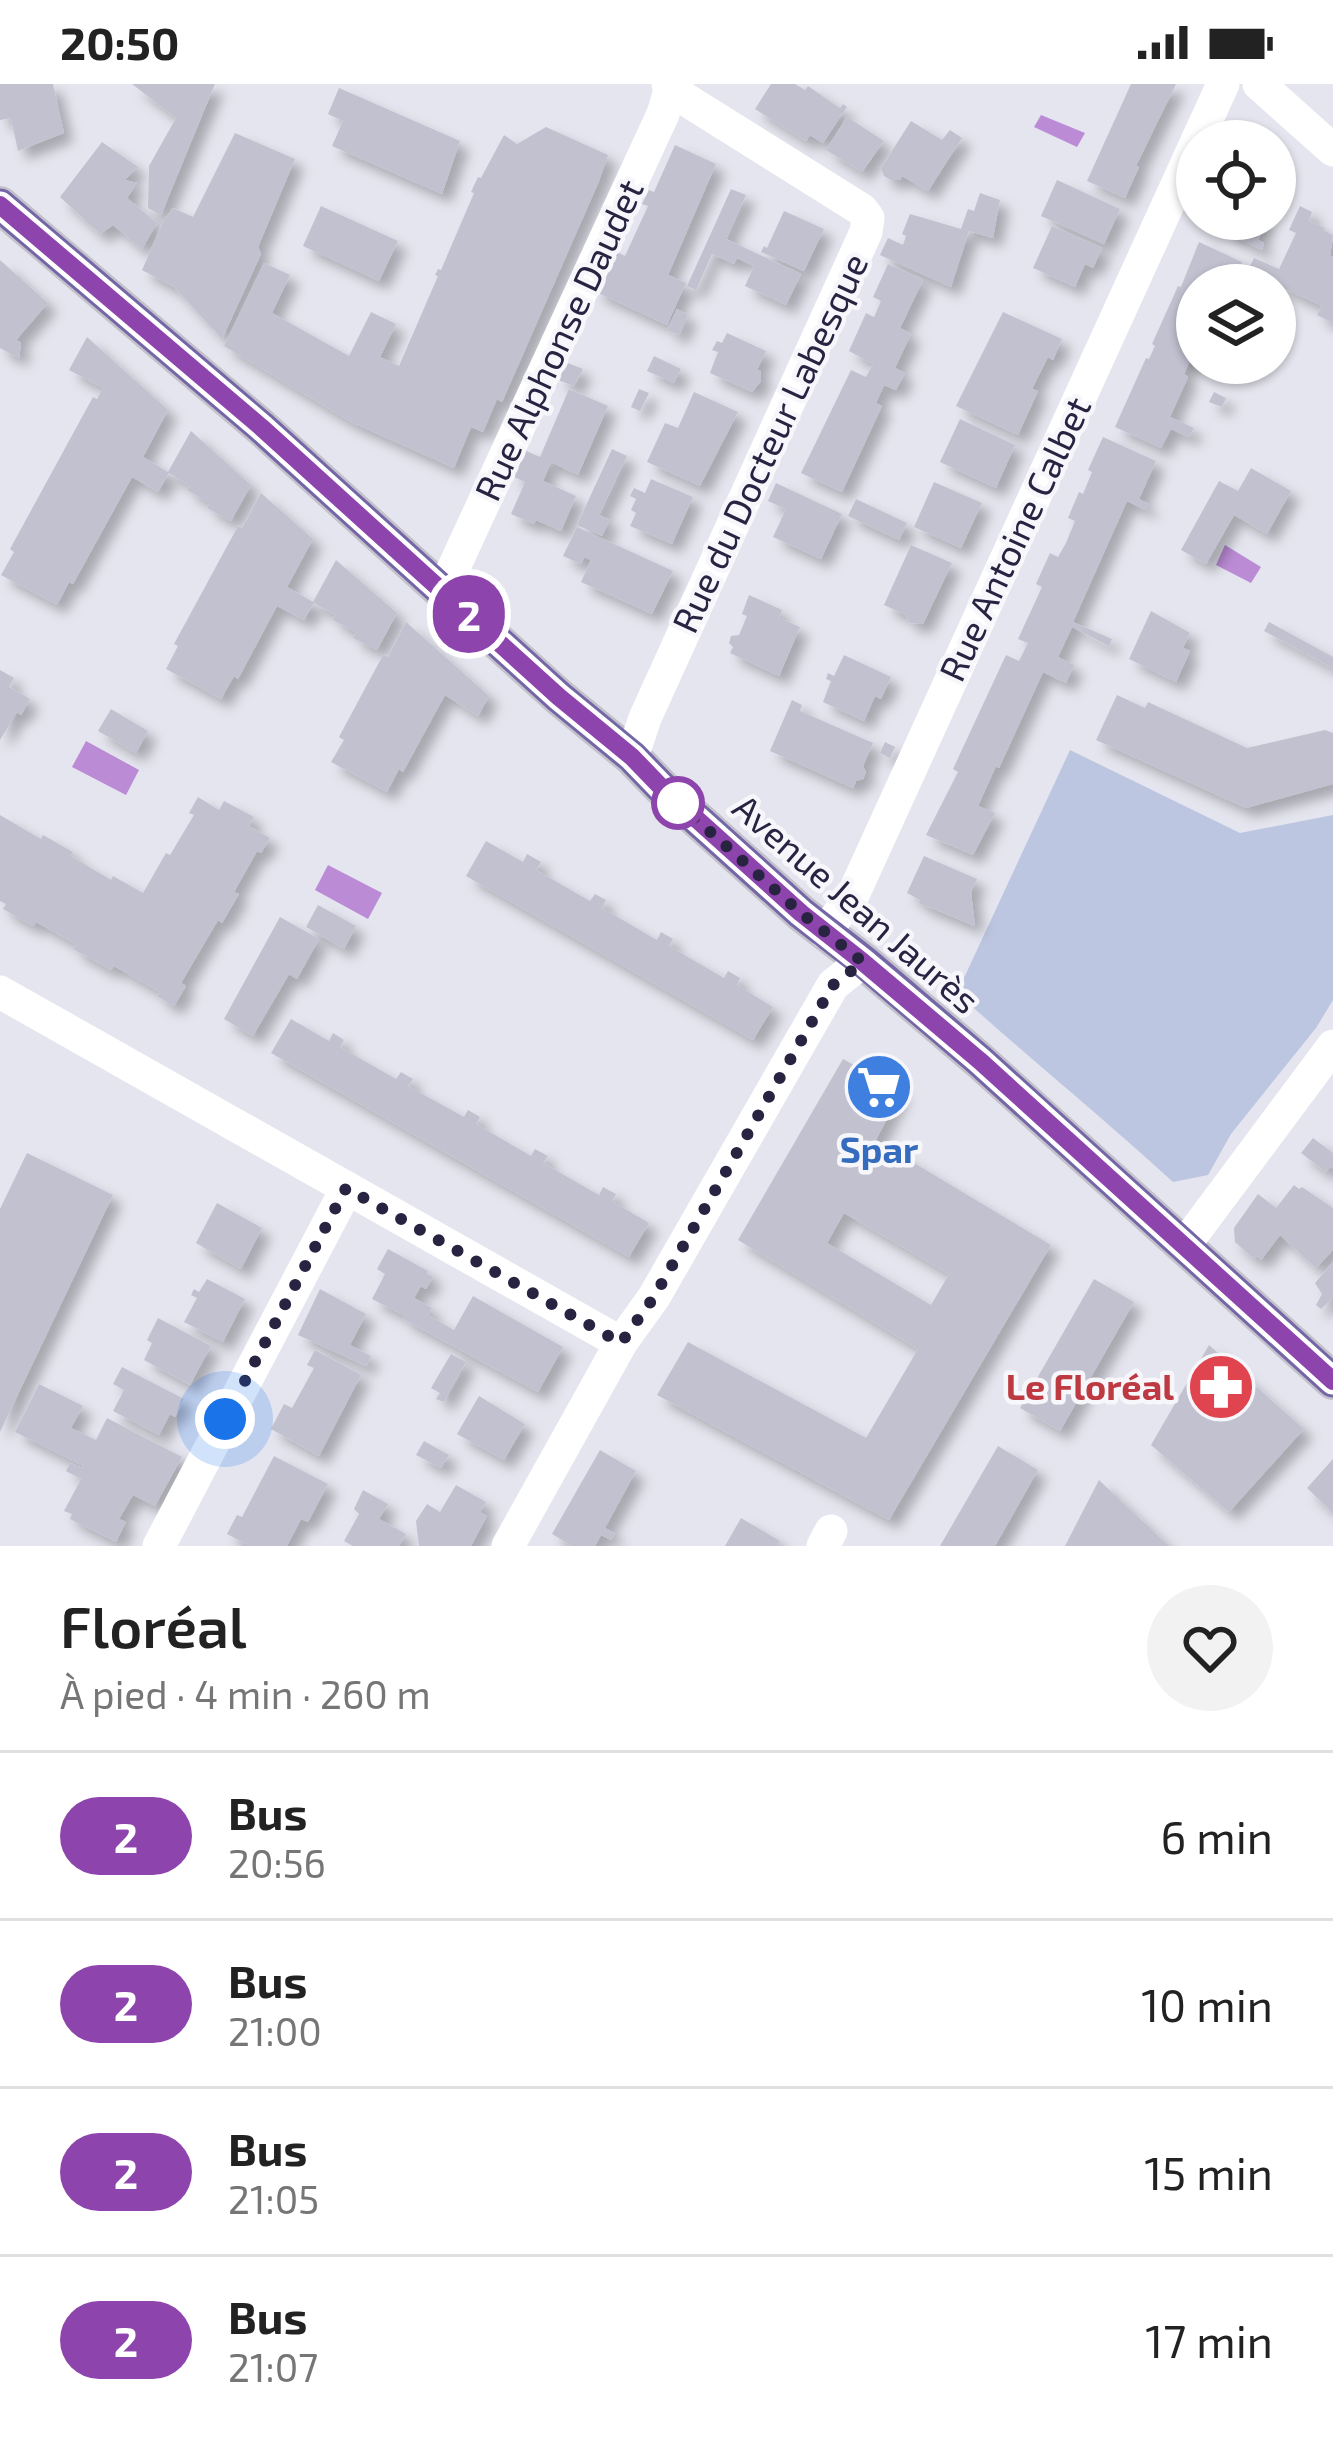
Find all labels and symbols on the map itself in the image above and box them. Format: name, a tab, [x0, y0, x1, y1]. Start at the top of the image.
street label: Rue Alphonse Daudet	[464, 172, 651, 507]
street label: Rue du Docteur Labesque	[662, 246, 875, 639]
street label: Rue Antoine Calbet	[929, 389, 1098, 687]
line badge: 2	[430, 575, 508, 653]
unlabelled marker	[653, 778, 703, 828]
street label: Avenue Jean Jaurès	[725, 784, 989, 1021]
supermarket icon: Spar	[844, 1052, 914, 1122]
place label: Spar	[840, 1127, 919, 1170]
pharmacy icon: Le Floréal	[1186, 1352, 1256, 1422]
place label: Le Floréal	[1006, 1364, 1174, 1407]
your location	[195, 1389, 255, 1449]

